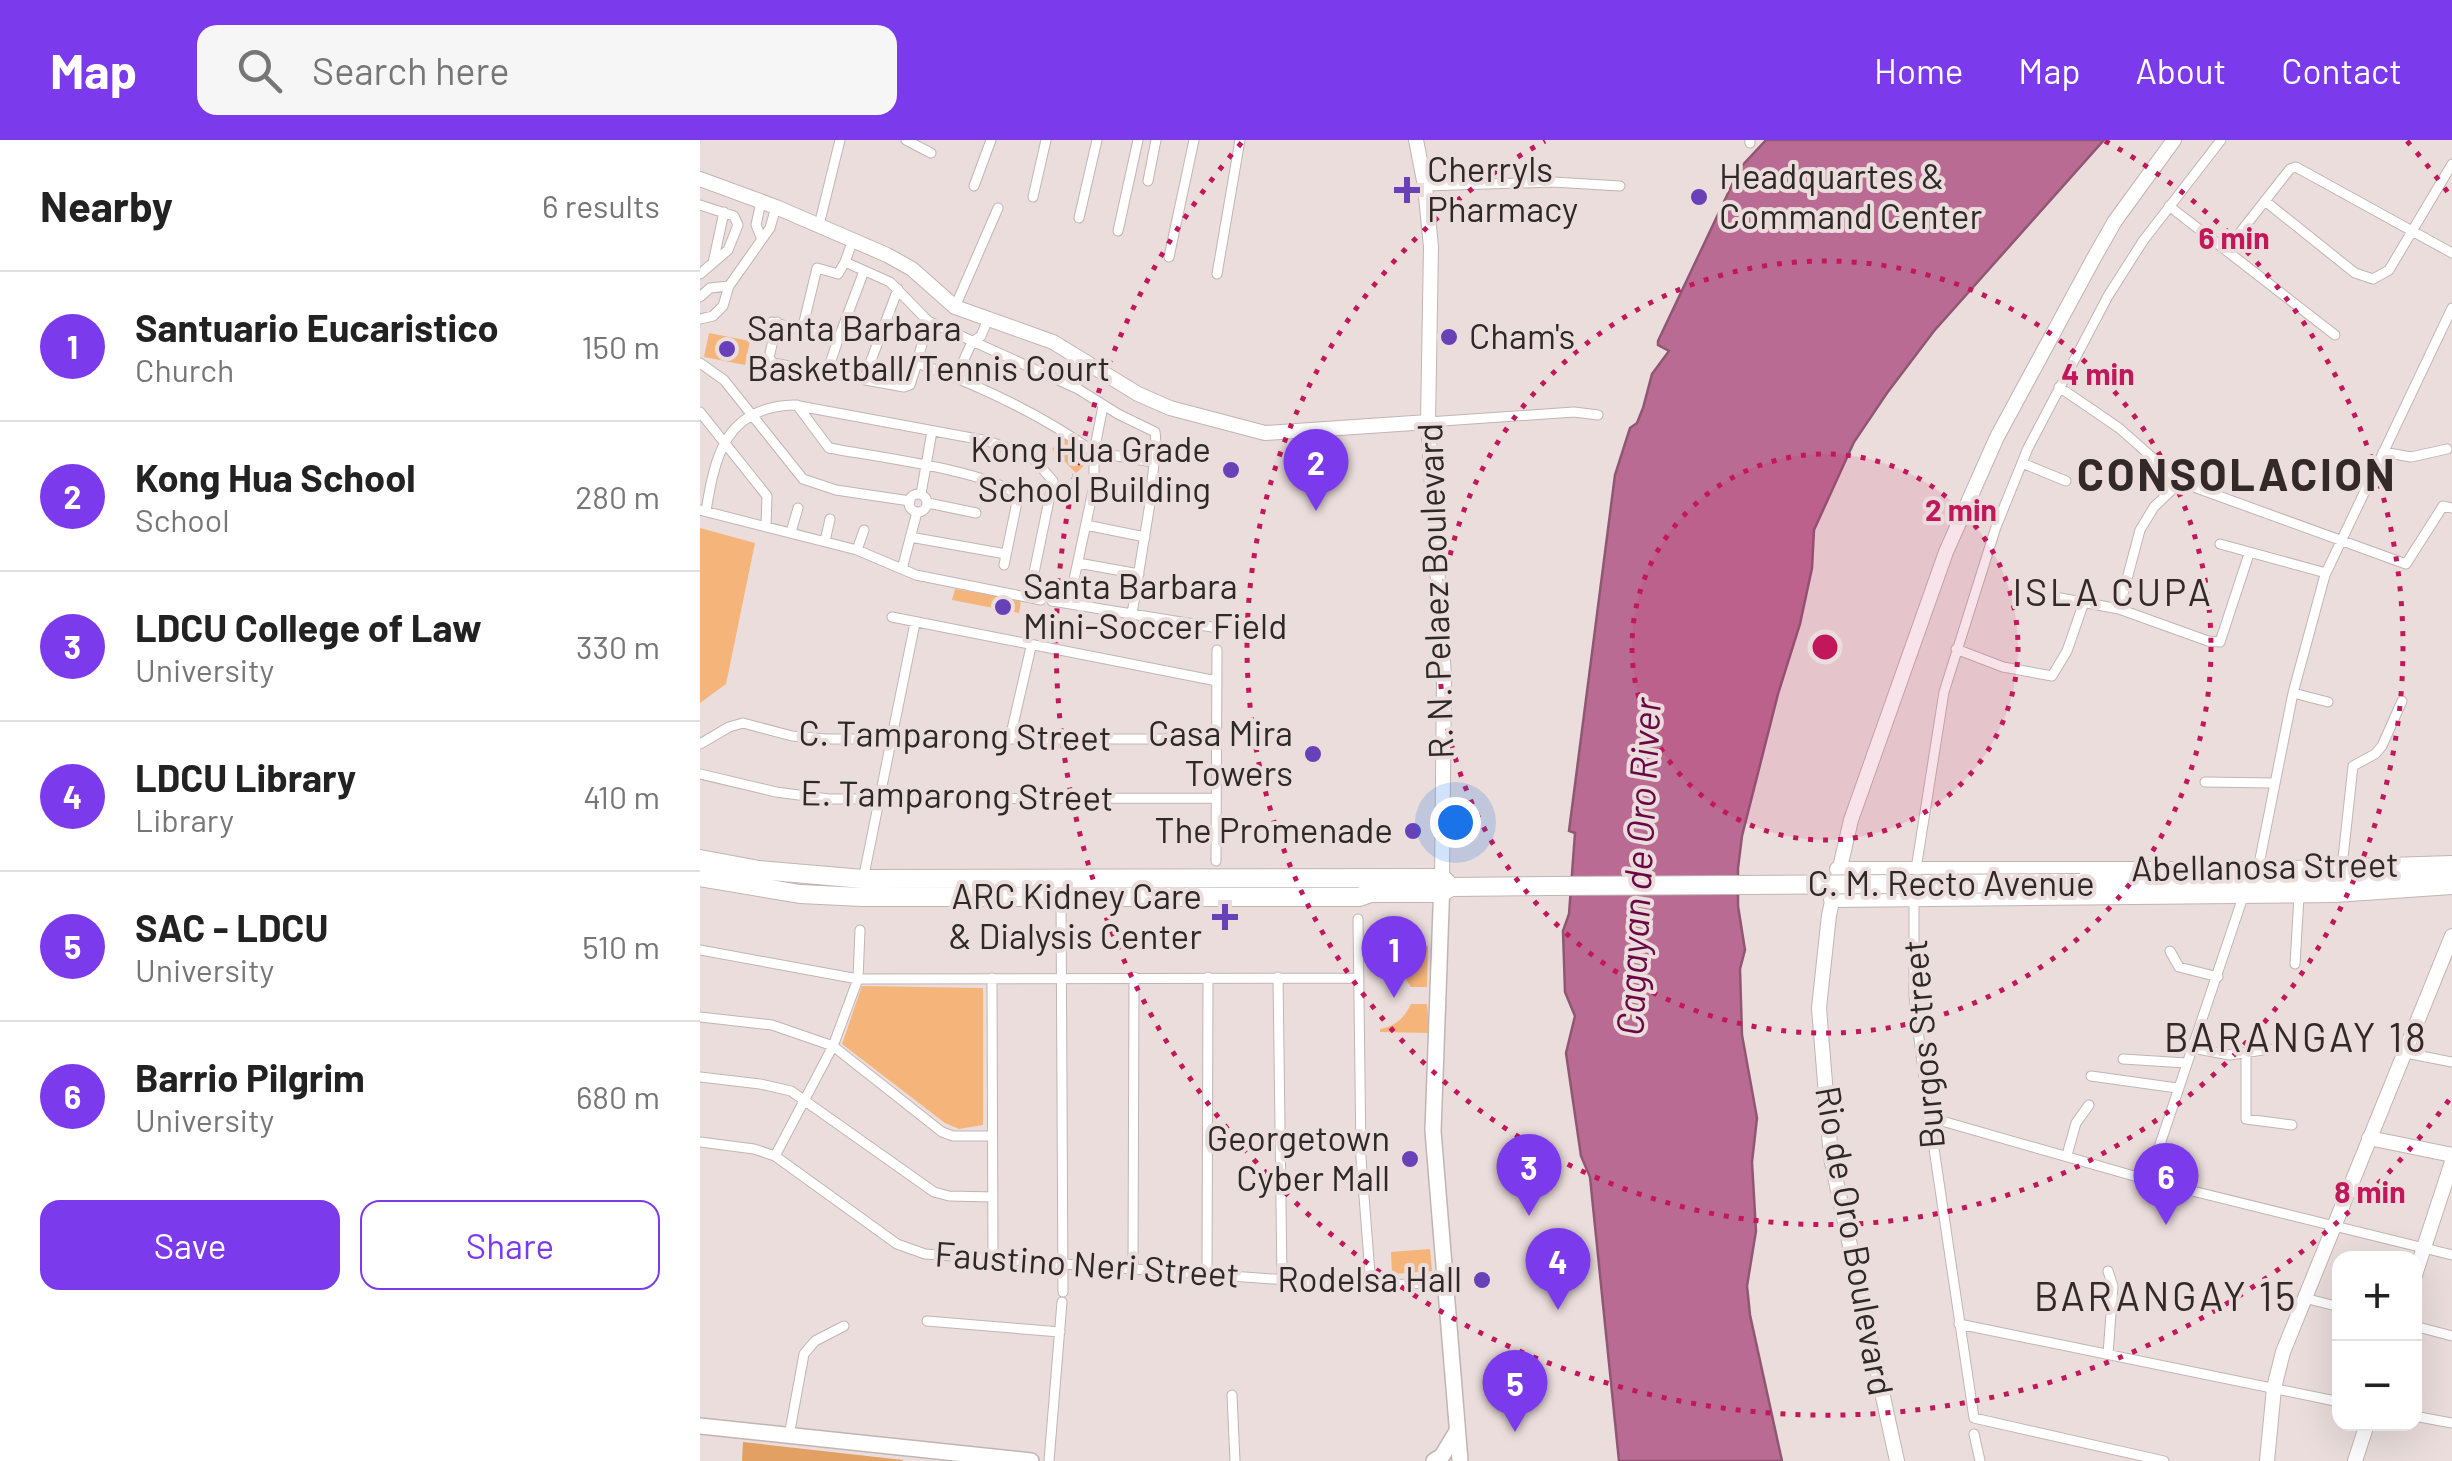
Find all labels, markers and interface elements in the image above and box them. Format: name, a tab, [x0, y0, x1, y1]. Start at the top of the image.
search box	[197, 25, 897, 115]
text: Map	[50, 41, 137, 99]
icon: search	[232, 43, 287, 98]
text: Search here	[312, 47, 509, 93]
text: Home	[1874, 49, 1963, 91]
text: Map	[2018, 49, 2081, 91]
text: About	[2136, 49, 2226, 91]
text: Contact	[2281, 49, 2402, 91]
place label: Cherryls Pharmacy	[1427, 147, 1578, 229]
place label: Headquartes & Command Center	[1719, 154, 1982, 236]
marker: Cherryls Pharmacy	[1396, 179, 1418, 201]
text: Nearby	[40, 180, 173, 230]
text: 6 results	[542, 186, 660, 224]
marker: Headquartes & Command Center	[1688, 186, 1710, 208]
text: 6 min	[2198, 219, 2270, 255]
text: Santuario Eucaristico	[135, 304, 499, 350]
place label: Santa Barbara Basketball/Tennis Court	[747, 306, 1110, 388]
place label: Cham's	[1469, 314, 1575, 356]
marker: Cham's	[1438, 326, 1460, 348]
text: 1	[67, 327, 78, 365]
text: 150 m	[581, 327, 660, 365]
marker: Santa Barbara Basketball/Tennis Court	[716, 338, 738, 360]
text: Church	[135, 350, 234, 388]
text: 4 min	[2061, 355, 2135, 391]
street label: R. N. Pelaez Boulevard	[1407, 422, 1461, 760]
place label: Kong Hua Grade School Building	[970, 427, 1211, 509]
pin: 2	[1284, 428, 1348, 511]
district label: CONSOLACION	[2077, 446, 2397, 500]
text: Kong Hua School	[135, 454, 416, 500]
marker: Kong Hua Grade School Building	[1220, 459, 1242, 481]
text: 2	[64, 477, 81, 515]
text: 280 m	[575, 477, 660, 515]
text: 2 min	[1925, 491, 1997, 527]
text: School	[135, 500, 230, 538]
place label: Santa Barbara Mini-Soccer Field	[1023, 564, 1287, 646]
district label: ISLA CUPA	[2013, 568, 2213, 614]
marker: Santa Barbara Mini-Soccer Field	[992, 596, 1014, 618]
text: LDCU College of Law	[135, 604, 482, 650]
text: 3	[64, 627, 81, 665]
text: 330 m	[576, 627, 660, 665]
centre of rings	[1807, 629, 1843, 665]
text: University	[135, 650, 274, 688]
water label: Cagayan de Oro River	[1605, 695, 1669, 1037]
street label: C. Tamparong Street	[798, 710, 1112, 758]
place label: Casa Mira Towers	[1148, 711, 1293, 793]
marker: Casa Mira Towers	[1302, 743, 1324, 765]
text: LDCU Library	[135, 754, 356, 800]
street label: E. Tamparong Street	[800, 770, 1114, 818]
text: 4	[63, 777, 82, 815]
text: 410 m	[583, 777, 660, 815]
your location	[1430, 797, 1481, 848]
text: Library	[135, 800, 234, 838]
place label: The Promenade	[1155, 808, 1393, 850]
marker: The Promenade	[1402, 820, 1424, 842]
street label: Abellanosa Street	[2131, 842, 2399, 888]
street label: C. M. Recto Avenue	[1807, 861, 2095, 903]
place label: ARC Kidney Care & Dialysis Center	[948, 874, 1202, 956]
text: SAC - LDCU	[135, 904, 328, 950]
marker: ARC Kidney Care & Dialysis Center	[1212, 904, 1238, 930]
pin: 1	[1362, 916, 1426, 998]
text: 5	[64, 927, 81, 965]
text: 510 m	[582, 927, 660, 965]
street label: Burgos Street	[1892, 938, 1952, 1150]
text: University	[135, 950, 274, 988]
district label: BARANGAY 18	[2164, 1012, 2428, 1060]
text: Barrio Pilgrim	[135, 1054, 365, 1100]
text: 6	[64, 1077, 81, 1115]
text: 680 m	[576, 1077, 660, 1115]
street label: Rio de Oro Boulevard	[1808, 1083, 1904, 1399]
text: University	[135, 1100, 274, 1138]
place label: Georgetown Cyber Mall	[1207, 1116, 1390, 1198]
pin: 3	[1496, 1134, 1562, 1216]
pin: 6	[2134, 1142, 2198, 1225]
marker: Georgetown Cyber Mall	[1399, 1148, 1421, 1170]
text: 8 min	[2334, 1173, 2406, 1209]
button: Save	[40, 1200, 340, 1290]
button: Share	[360, 1200, 660, 1290]
pin: 4	[1526, 1228, 1590, 1310]
street label: Faustino Neri Street	[933, 1231, 1241, 1295]
map controls	[2332, 1251, 2422, 1431]
button: +	[2332, 1251, 2422, 1341]
place label: Rodelsa Hall	[1277, 1257, 1462, 1299]
marker: Rodelsa Hall	[1471, 1269, 1493, 1291]
district label: BARANGAY 15	[2034, 1271, 2298, 1319]
button: −	[2332, 1341, 2422, 1431]
pin: 5	[1482, 1350, 1548, 1432]

